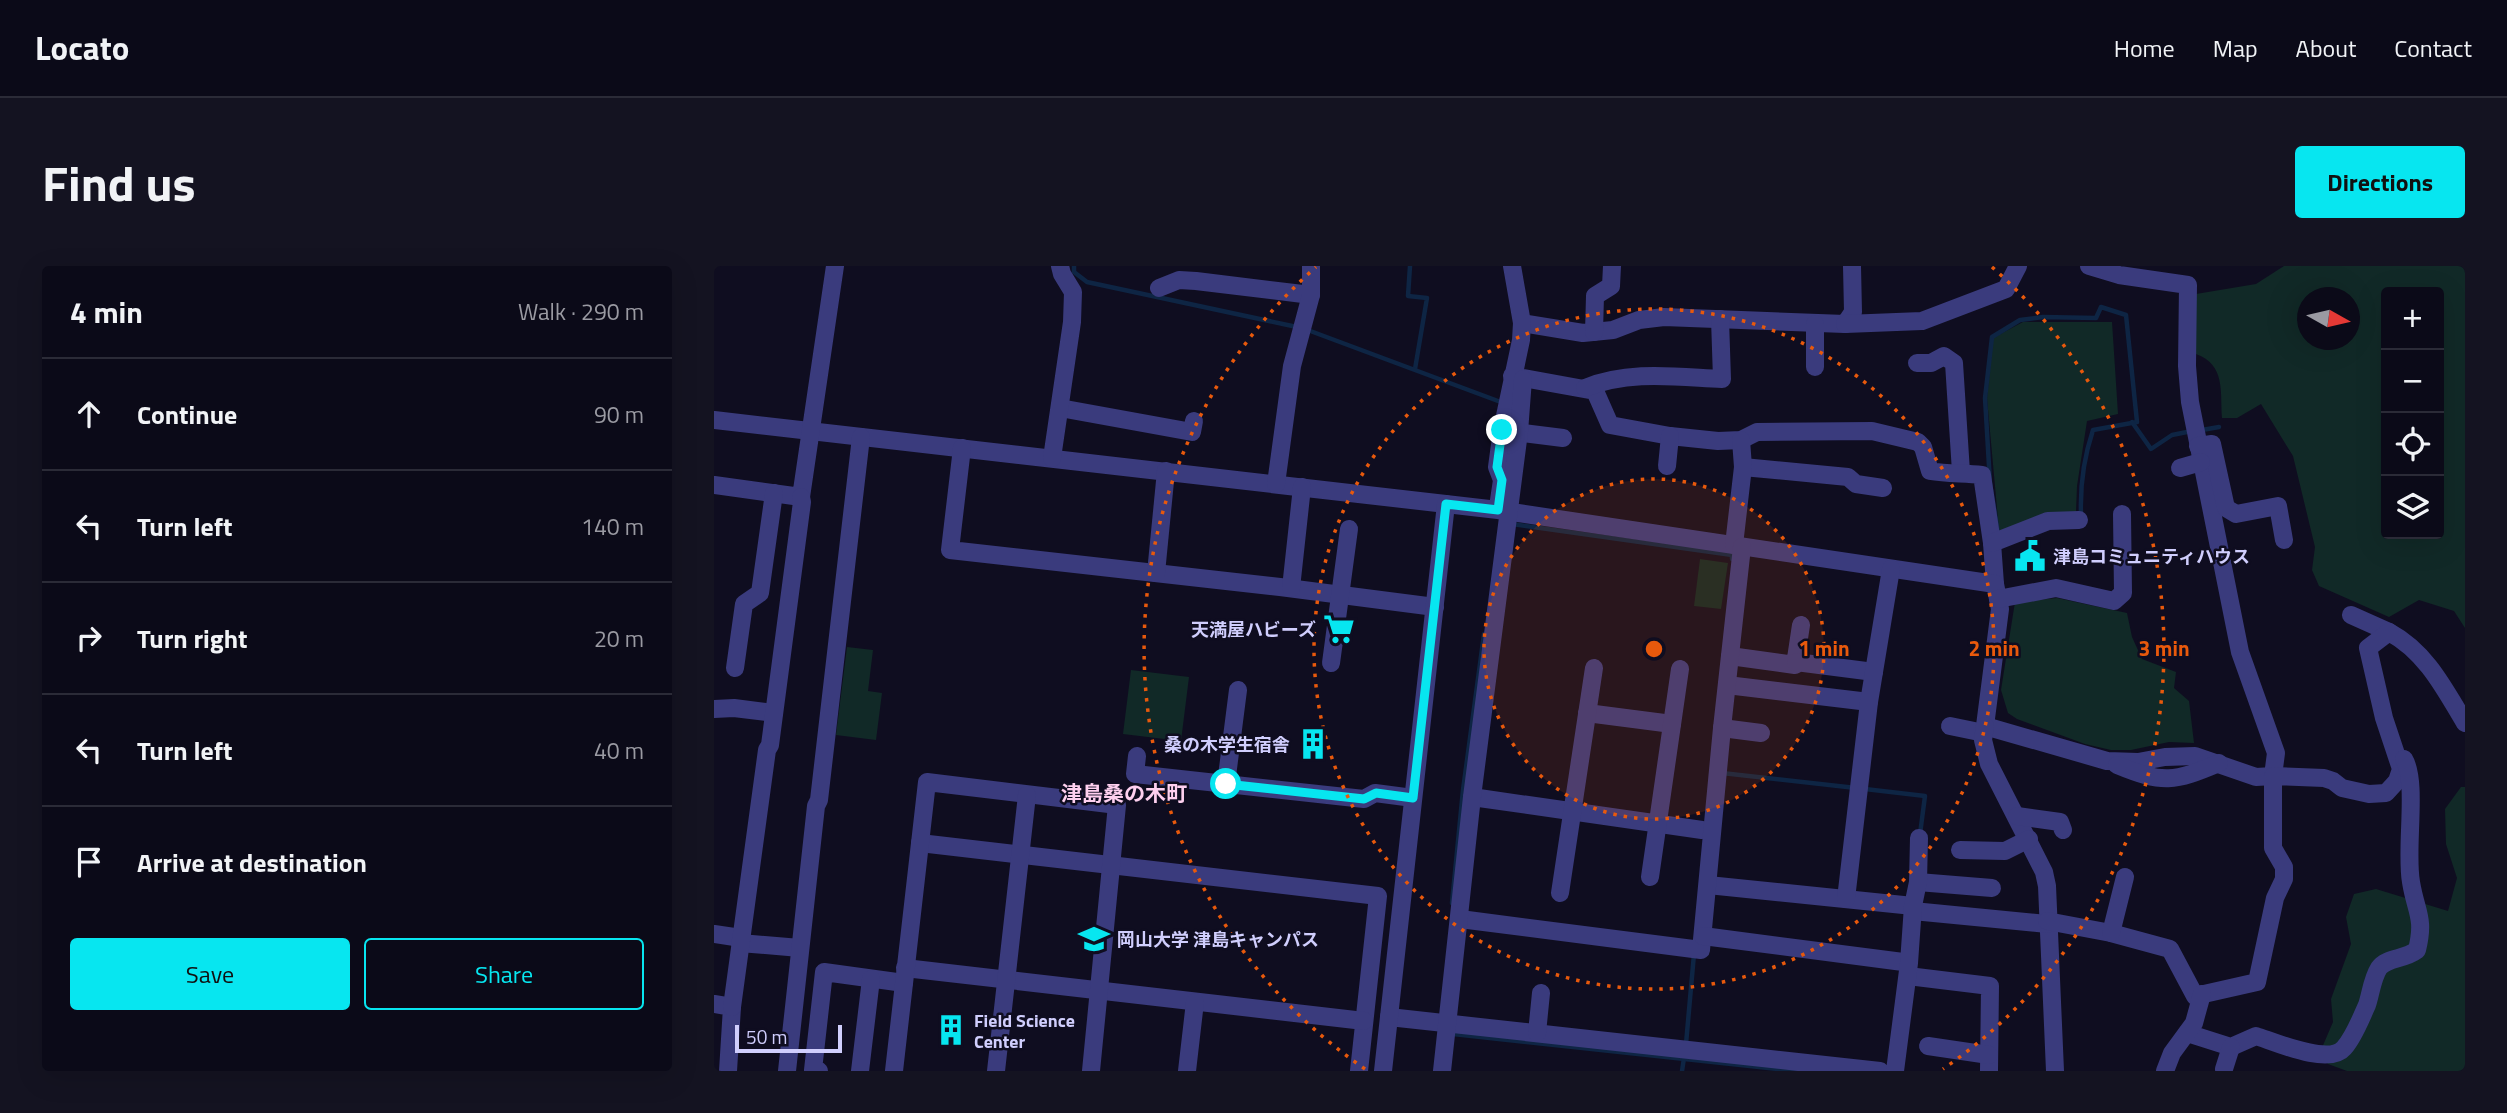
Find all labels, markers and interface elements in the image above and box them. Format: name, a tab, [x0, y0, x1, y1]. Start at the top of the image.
text: Locato	[35, 23, 129, 73]
text: Home	[2114, 30, 2175, 66]
text: Map	[2213, 30, 2258, 66]
text: About	[2296, 30, 2356, 66]
text: Contact	[2394, 30, 2472, 66]
text: Find us	[42, 145, 196, 220]
button: Directions	[2295, 146, 2465, 218]
north arrow	[2297, 287, 2360, 350]
map controls	[2381, 287, 2444, 539]
button: +	[2381, 287, 2444, 350]
text: 4 min	[70, 289, 143, 335]
text: Walk · 290 m	[518, 294, 644, 329]
button: −	[2381, 350, 2444, 413]
icon: ahead	[70, 395, 108, 433]
text: Continue	[137, 395, 237, 434]
text: 90 m	[594, 397, 644, 432]
button: locate	[2381, 413, 2444, 476]
route end	[1486, 414, 1517, 445]
button: layers	[2381, 476, 2444, 539]
icon: left	[70, 507, 108, 545]
text: Turn left	[137, 507, 232, 546]
text: 140 m	[581, 509, 644, 544]
public building icon: 津島コミュニティハウス	[2013, 539, 2047, 573]
place label: 津島コミュニティハウス	[2053, 543, 2250, 570]
supermarket icon: 天満屋ハビーズ	[1322, 612, 1356, 646]
place label: 天満屋ハビーズ	[1191, 616, 1316, 643]
icon: right	[70, 619, 108, 657]
text: Turn right	[137, 619, 248, 658]
text: 20 m	[594, 621, 644, 656]
text: 1 min	[1798, 632, 1850, 664]
text: 2 min	[1968, 632, 2020, 664]
text: 3 min	[2138, 632, 2190, 664]
centre of rings	[1642, 637, 1666, 661]
building icon: 桑の木学生宿舎	[1296, 727, 1330, 761]
icon: left	[70, 731, 108, 769]
text: Turn left	[137, 731, 232, 770]
place label: 桑の木学生宿舎	[1164, 731, 1290, 758]
text: 40 m	[594, 733, 644, 768]
route start	[1210, 768, 1241, 799]
district label: 津島桑の木町	[1061, 777, 1187, 809]
icon: arrive	[70, 843, 108, 881]
text: Arrive at destination	[137, 843, 367, 882]
school or university icon: 岡山大学 津島キャンパス	[1077, 922, 1111, 956]
place label: 岡山大学 津島キャンパス	[1117, 926, 1319, 953]
button: Save	[70, 938, 350, 1010]
button: Share	[364, 938, 644, 1010]
place label: Field Science Center	[974, 1007, 1075, 1055]
building icon: Field Science Center	[934, 1013, 968, 1047]
scale bar	[735, 1022, 842, 1054]
text: 50 m	[746, 1022, 787, 1051]

